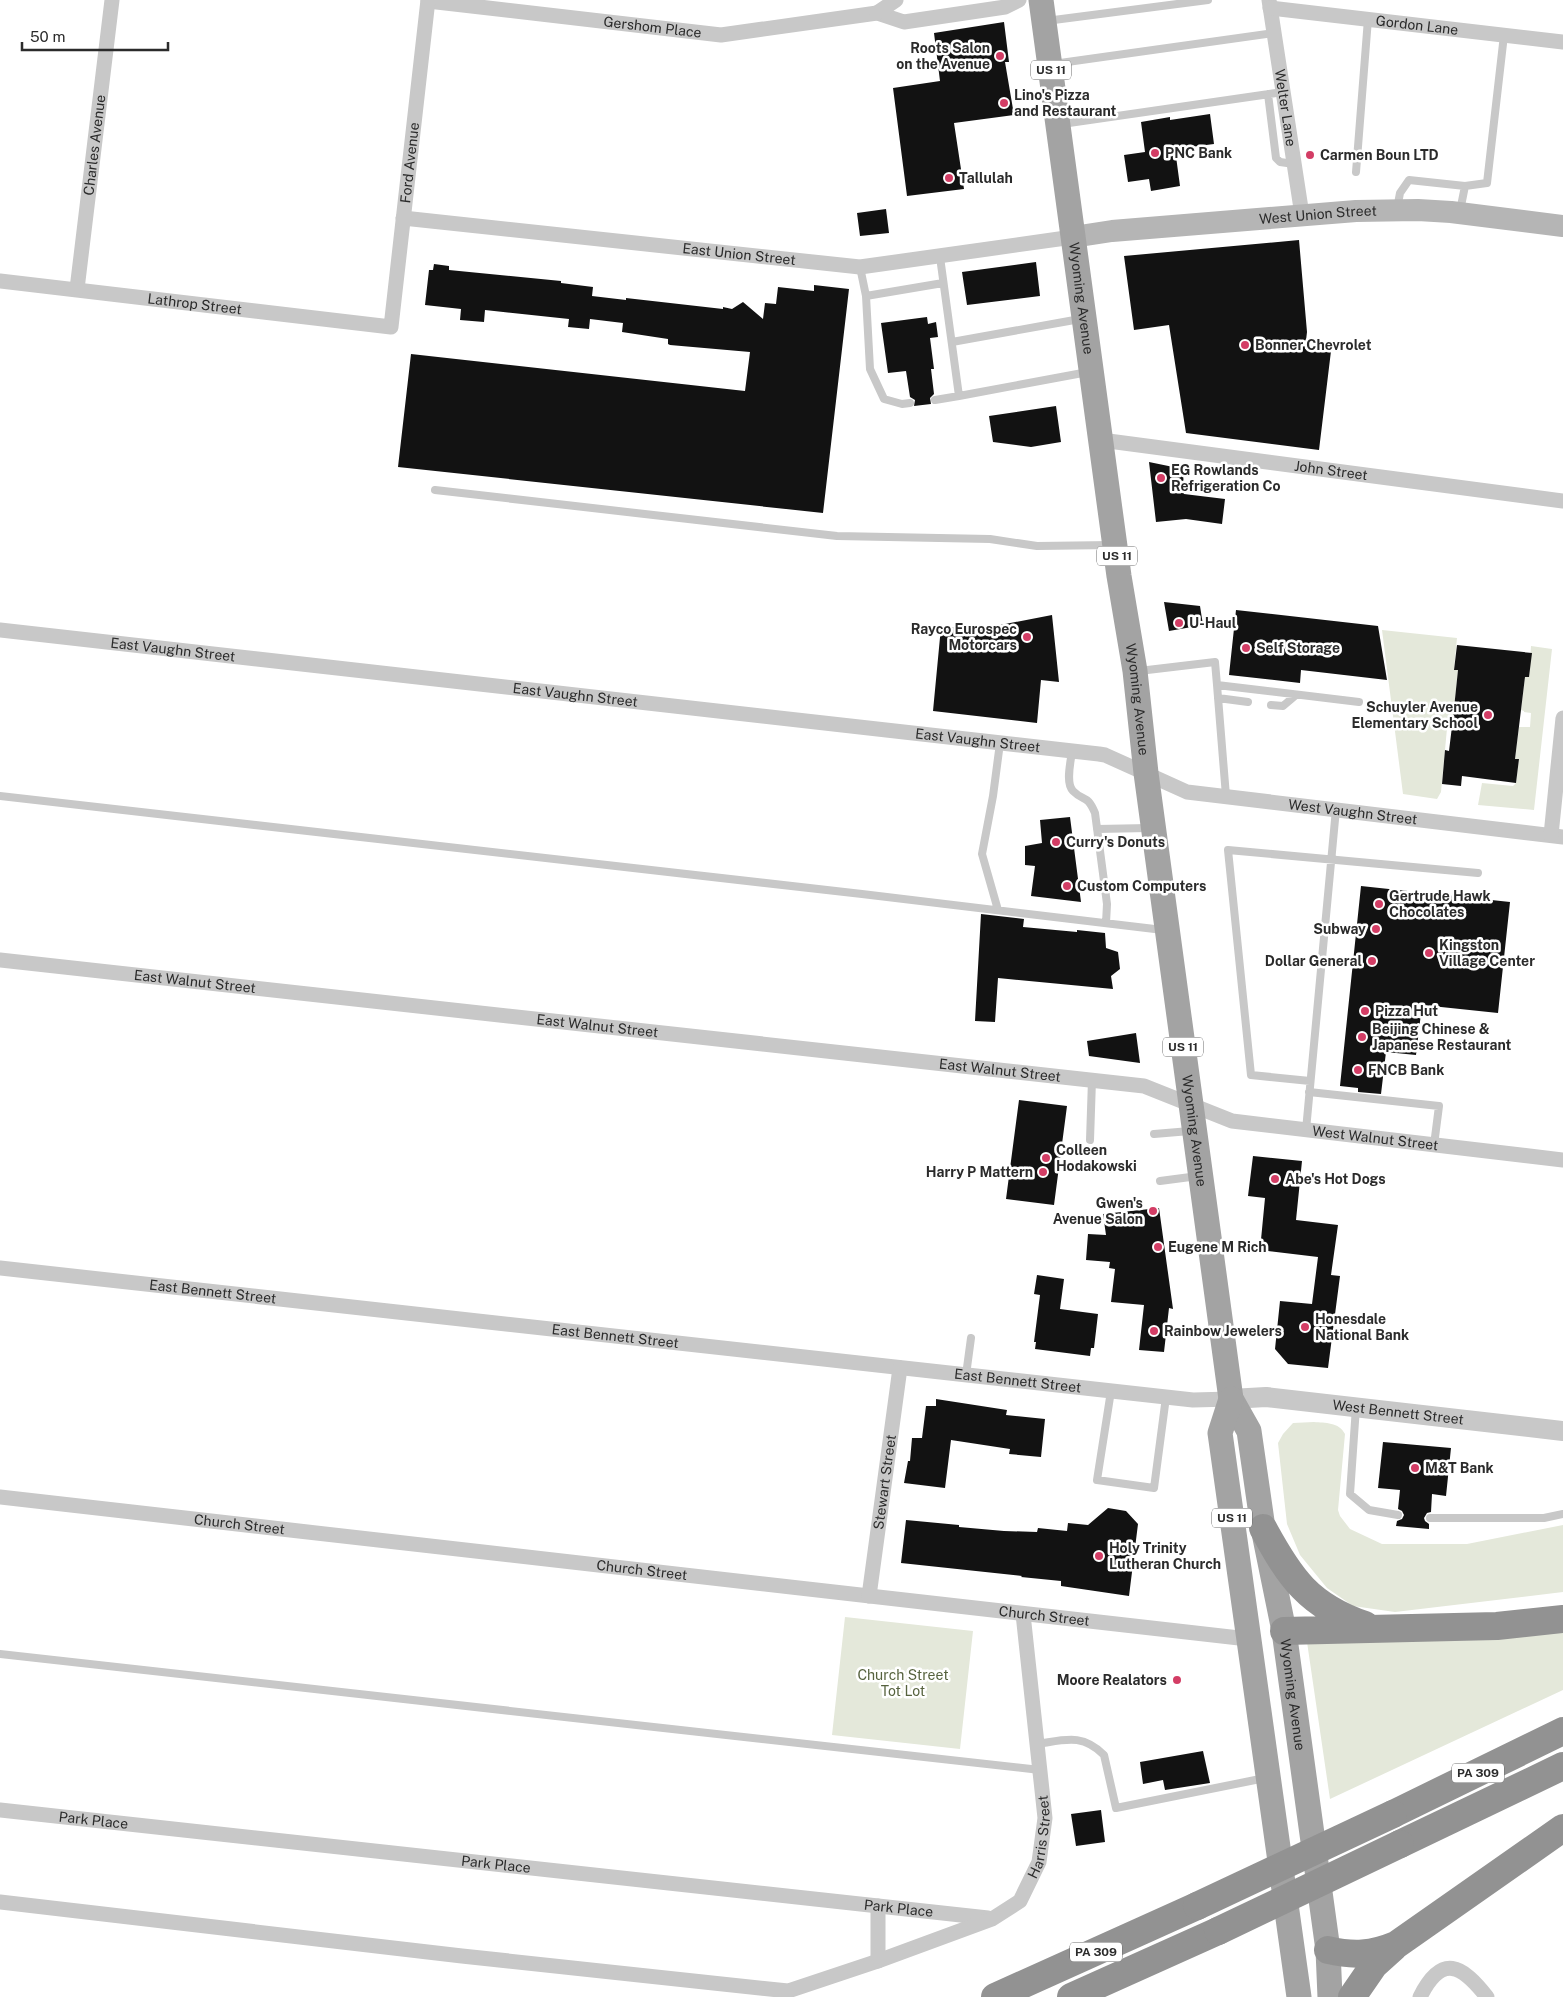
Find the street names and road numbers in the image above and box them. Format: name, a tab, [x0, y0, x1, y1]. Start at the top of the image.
street label: Gordon Lane	[1375, 12, 1459, 38]
street label: Gershom Place	[603, 13, 702, 41]
road number: US 11	[1031, 60, 1071, 80]
street label: Welter Lane	[1272, 68, 1299, 148]
street label: Charles Avenue	[80, 94, 108, 196]
street label: Ford Avenue	[397, 121, 422, 204]
street label: West Union Street	[1258, 203, 1377, 227]
street label: East Union Street	[682, 240, 797, 268]
street label: Wyoming Avenue	[1066, 241, 1097, 355]
street label: Lathrop Street	[147, 290, 243, 317]
street label: John Street	[1293, 458, 1369, 483]
road number: US 11	[1097, 546, 1137, 566]
street label: East Vaughn Street	[110, 635, 236, 665]
street label: Wyoming Avenue	[1122, 642, 1152, 756]
street label: East Vaughn Street	[512, 680, 639, 710]
street label: East Vaughn Street	[914, 725, 1041, 755]
street label: West Vaughn Street	[1287, 796, 1418, 828]
street label: East Walnut Street	[133, 967, 257, 996]
street label: East Walnut Street	[536, 1011, 659, 1040]
road number: US 11	[1163, 1038, 1203, 1056]
street label: East Walnut Street	[938, 1055, 1062, 1085]
street label: Wyoming Avenue	[1179, 1074, 1210, 1187]
street label: West Walnut Street	[1311, 1123, 1439, 1153]
street label: East Bennett Street	[148, 1277, 277, 1307]
street label: East Bennett Street	[551, 1321, 680, 1351]
street label: East Bennett Street	[953, 1366, 1082, 1396]
street label: West Bennett Street	[1332, 1397, 1465, 1428]
street label: Stewart Street	[870, 1434, 899, 1531]
road number: US 11	[1212, 1509, 1252, 1528]
street label: Church Street	[193, 1511, 286, 1537]
street label: Church Street	[596, 1557, 688, 1583]
street label: Church Street	[998, 1603, 1091, 1629]
street label: Wyoming Avenue	[1277, 1638, 1308, 1752]
road number: PA 309	[1452, 1764, 1504, 1782]
street label: Harris Street	[1024, 1795, 1053, 1881]
street label: Park Place	[58, 1808, 129, 1832]
street label: Park Place	[461, 1852, 532, 1876]
street label: Park Place	[863, 1896, 934, 1920]
road number: PA 309	[1070, 1942, 1122, 1961]

